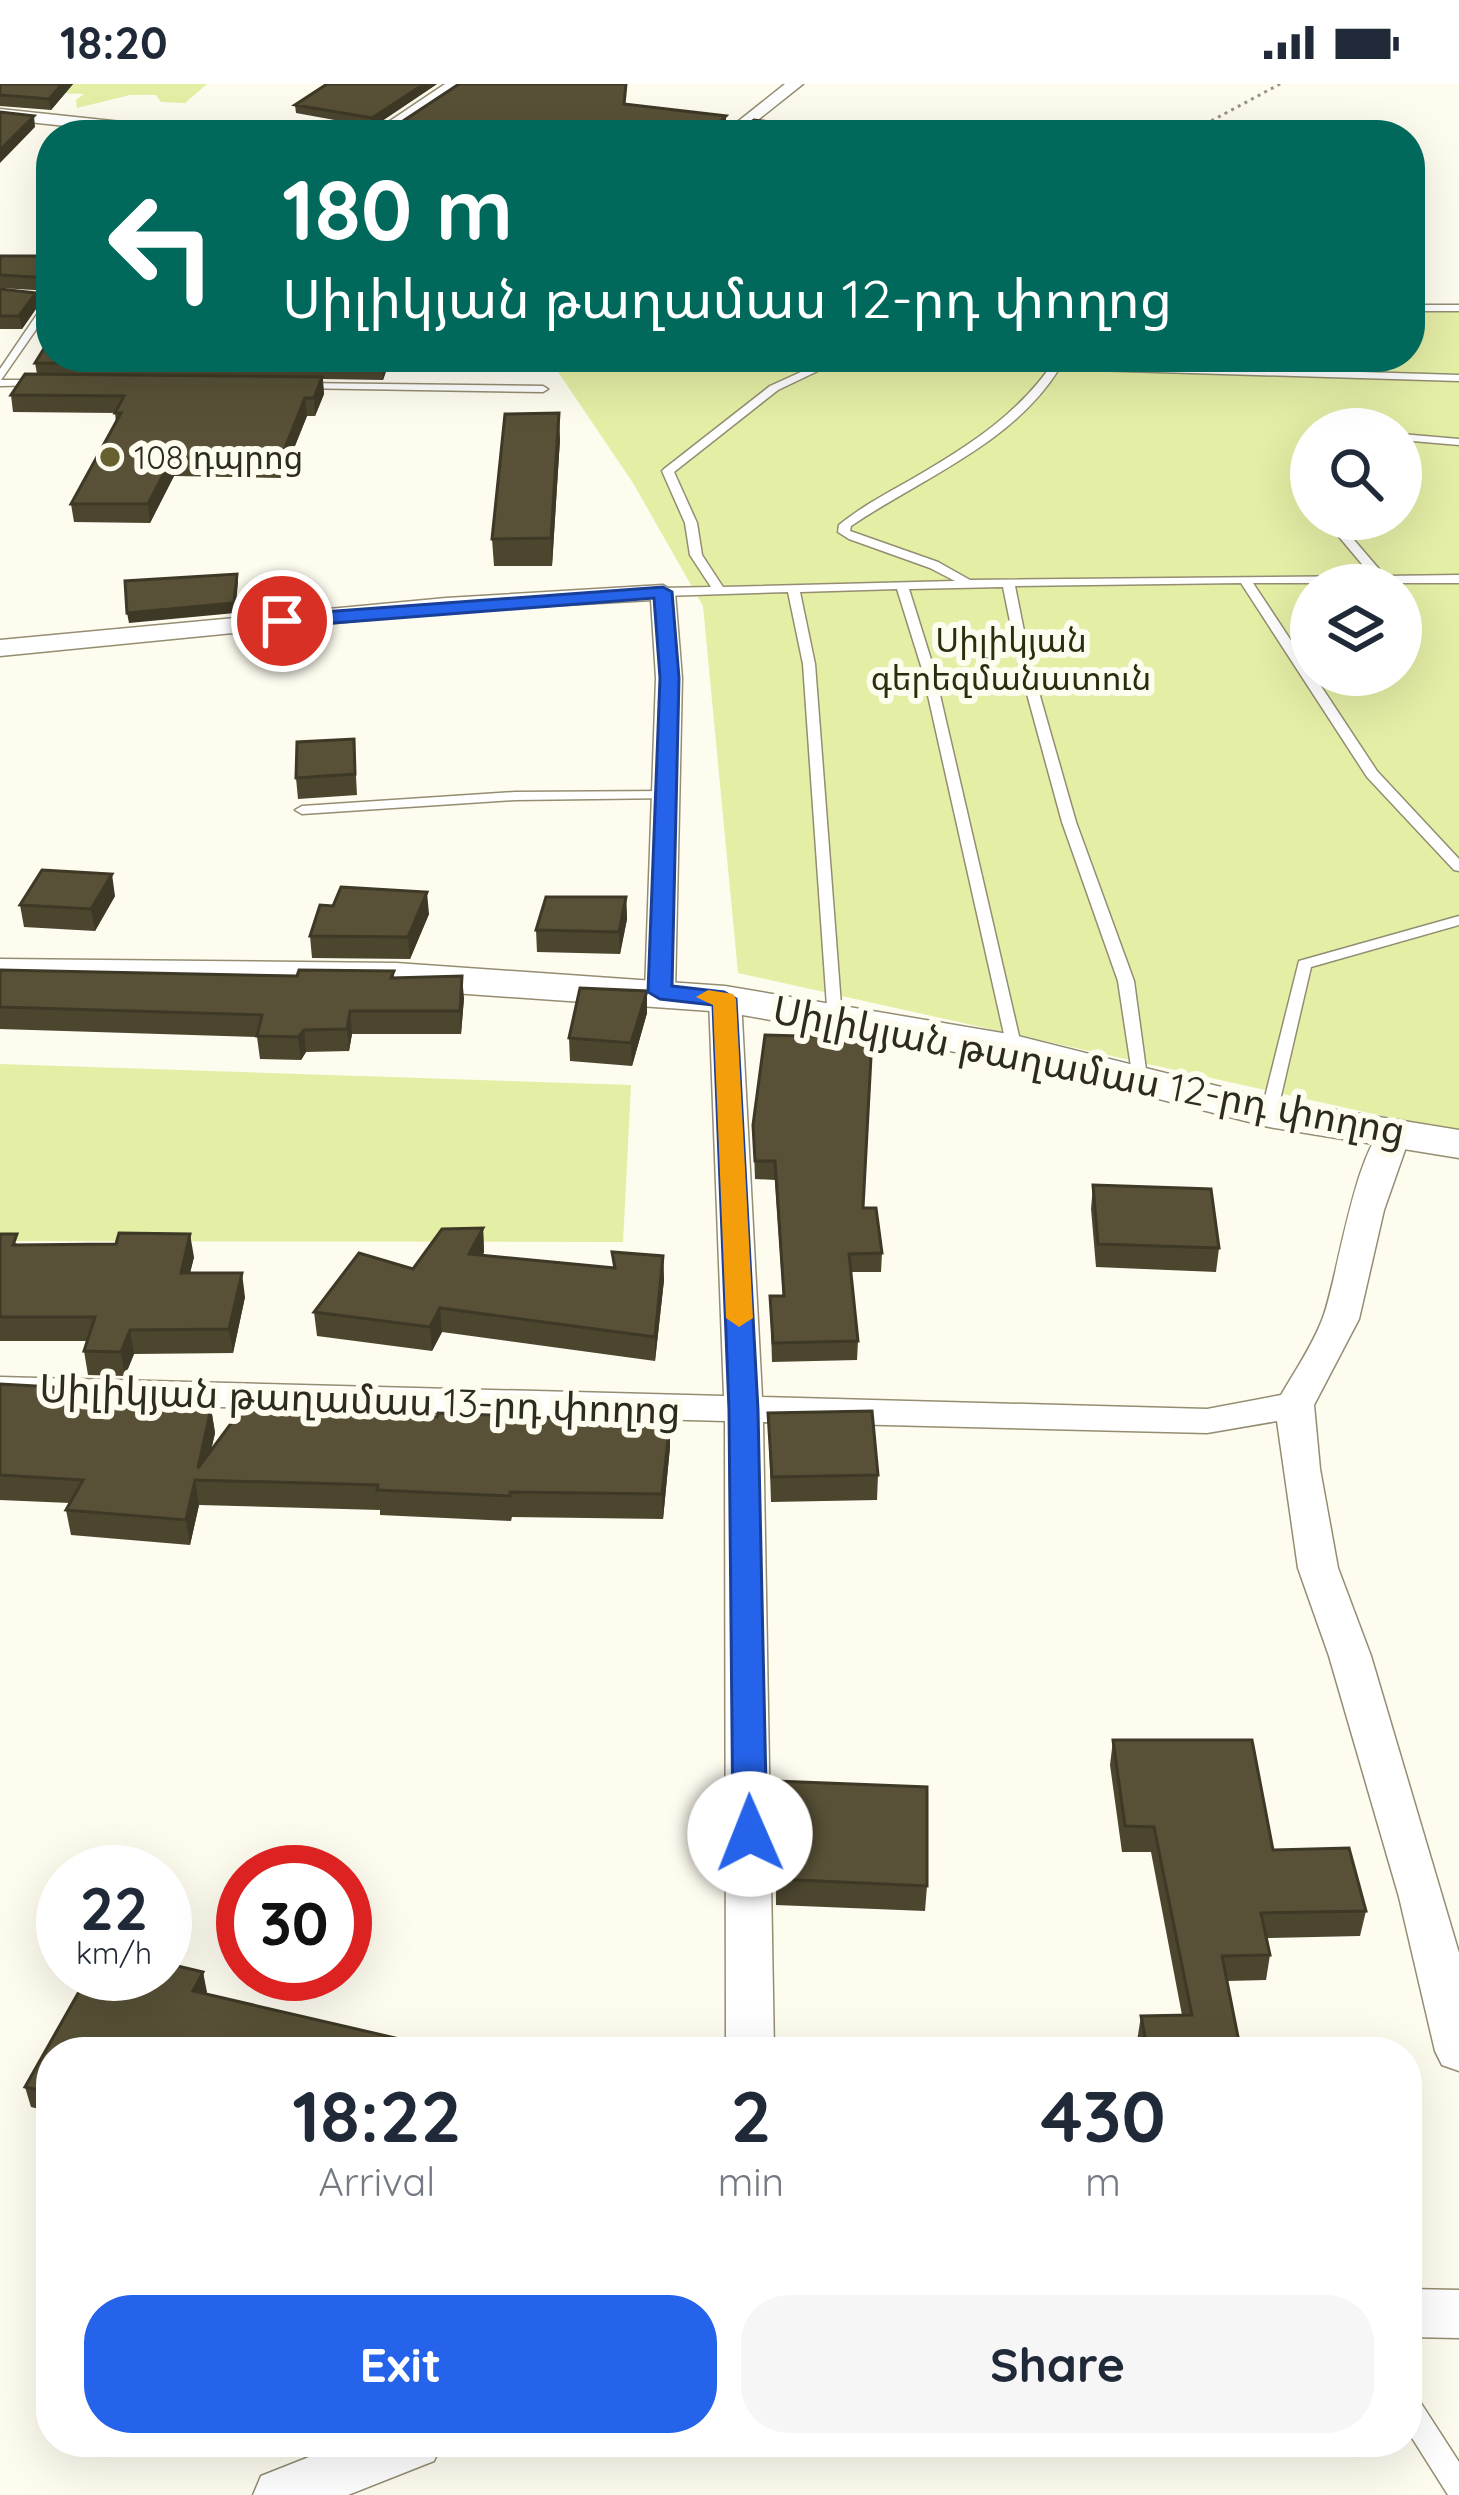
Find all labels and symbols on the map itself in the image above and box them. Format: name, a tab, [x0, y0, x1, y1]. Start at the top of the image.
place label: 108 դպրոց	[134, 436, 303, 477]
marker: 108 դպրոց	[97, 444, 123, 470]
pin	[231, 570, 333, 672]
park label: Սիլիկյան գերեզմանատուն	[871, 619, 1151, 698]
street label: Սիլիկյան թաղամաս 12-րդ փողոց	[769, 984, 1409, 1155]
street label: Սիլիկյան թաղամաս 13-րդ փողոց	[38, 1363, 682, 1434]
position arrow	[687, 1771, 813, 1897]
speed limit sign: 30	[216, 1845, 372, 2001]

